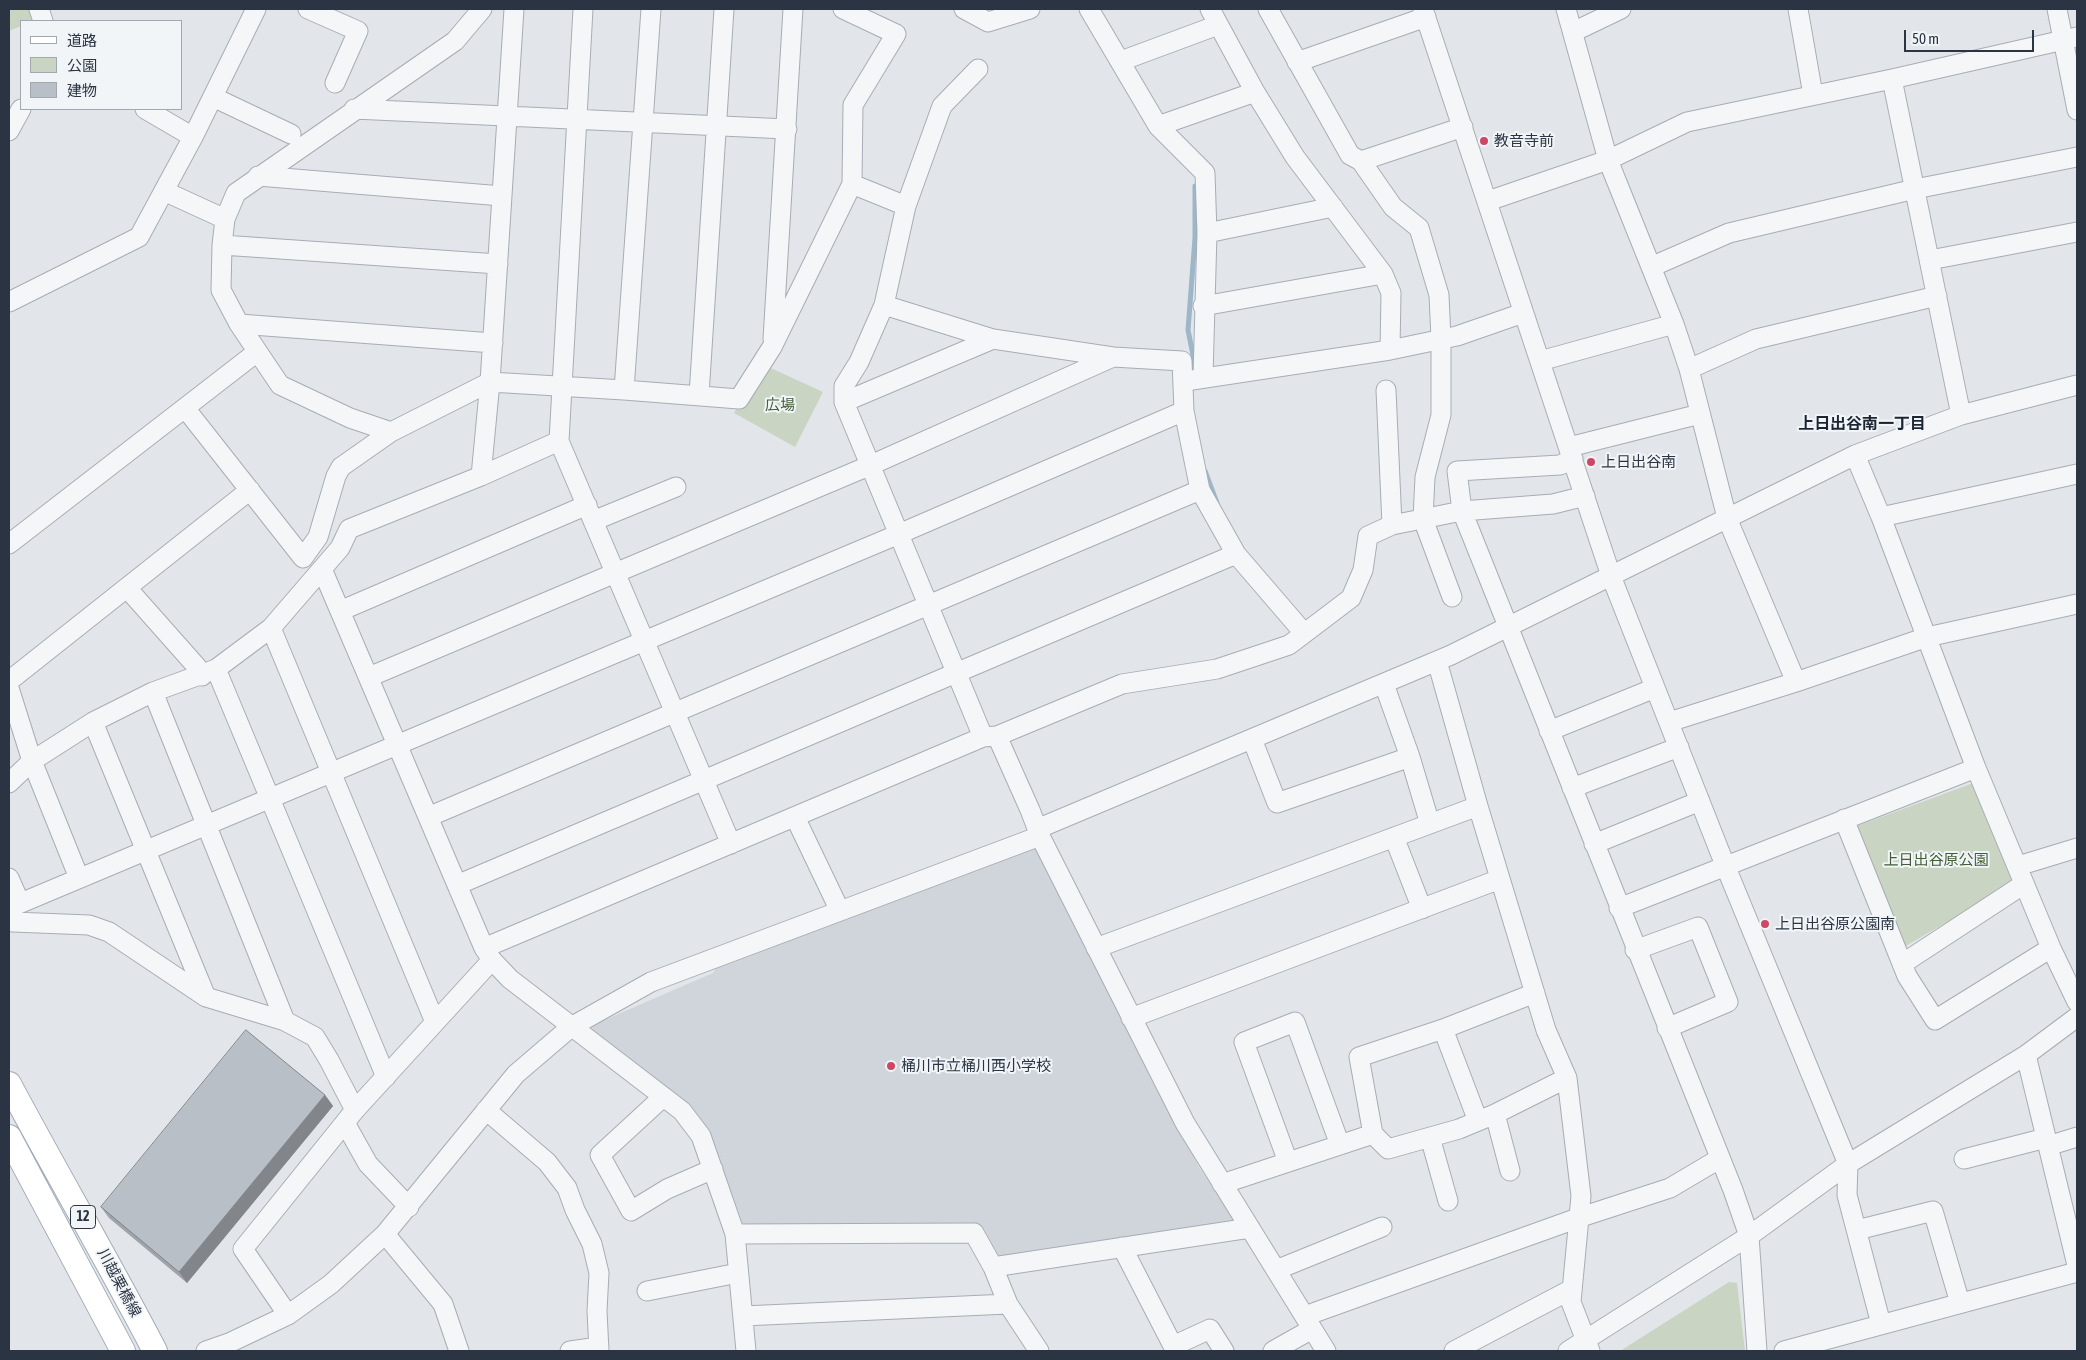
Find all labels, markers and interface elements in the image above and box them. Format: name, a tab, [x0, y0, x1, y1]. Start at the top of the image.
legend	[20, 20, 182, 110]
scale bar	[1906, 20, 2036, 52]
text: 50 m	[1912, 30, 1939, 47]
text: 道路	[67, 32, 97, 49]
text: 公園	[67, 57, 97, 74]
text: 建物	[67, 82, 97, 99]
place label: 教音寺前	[1494, 132, 1554, 150]
marker: 教音寺前	[1478, 135, 1490, 147]
park label: 広場	[765, 396, 795, 414]
district label: 上日出谷南一丁目	[1798, 414, 1926, 434]
place label: 上日出谷南	[1601, 453, 1676, 471]
marker: 上日出谷南	[1585, 456, 1597, 468]
park label: 上日出谷原公園	[1884, 851, 1988, 869]
place label: 上日出谷原公園南	[1775, 915, 1895, 933]
marker: 上日出谷原公園南	[1759, 918, 1771, 930]
place label: 桶川市立桶川西小学校	[901, 1057, 1051, 1075]
marker: 桶川市立桶川西小学校	[885, 1060, 897, 1072]
road number: 12	[70, 1206, 96, 1228]
street label: 川越栗橋線	[93, 1246, 145, 1320]

